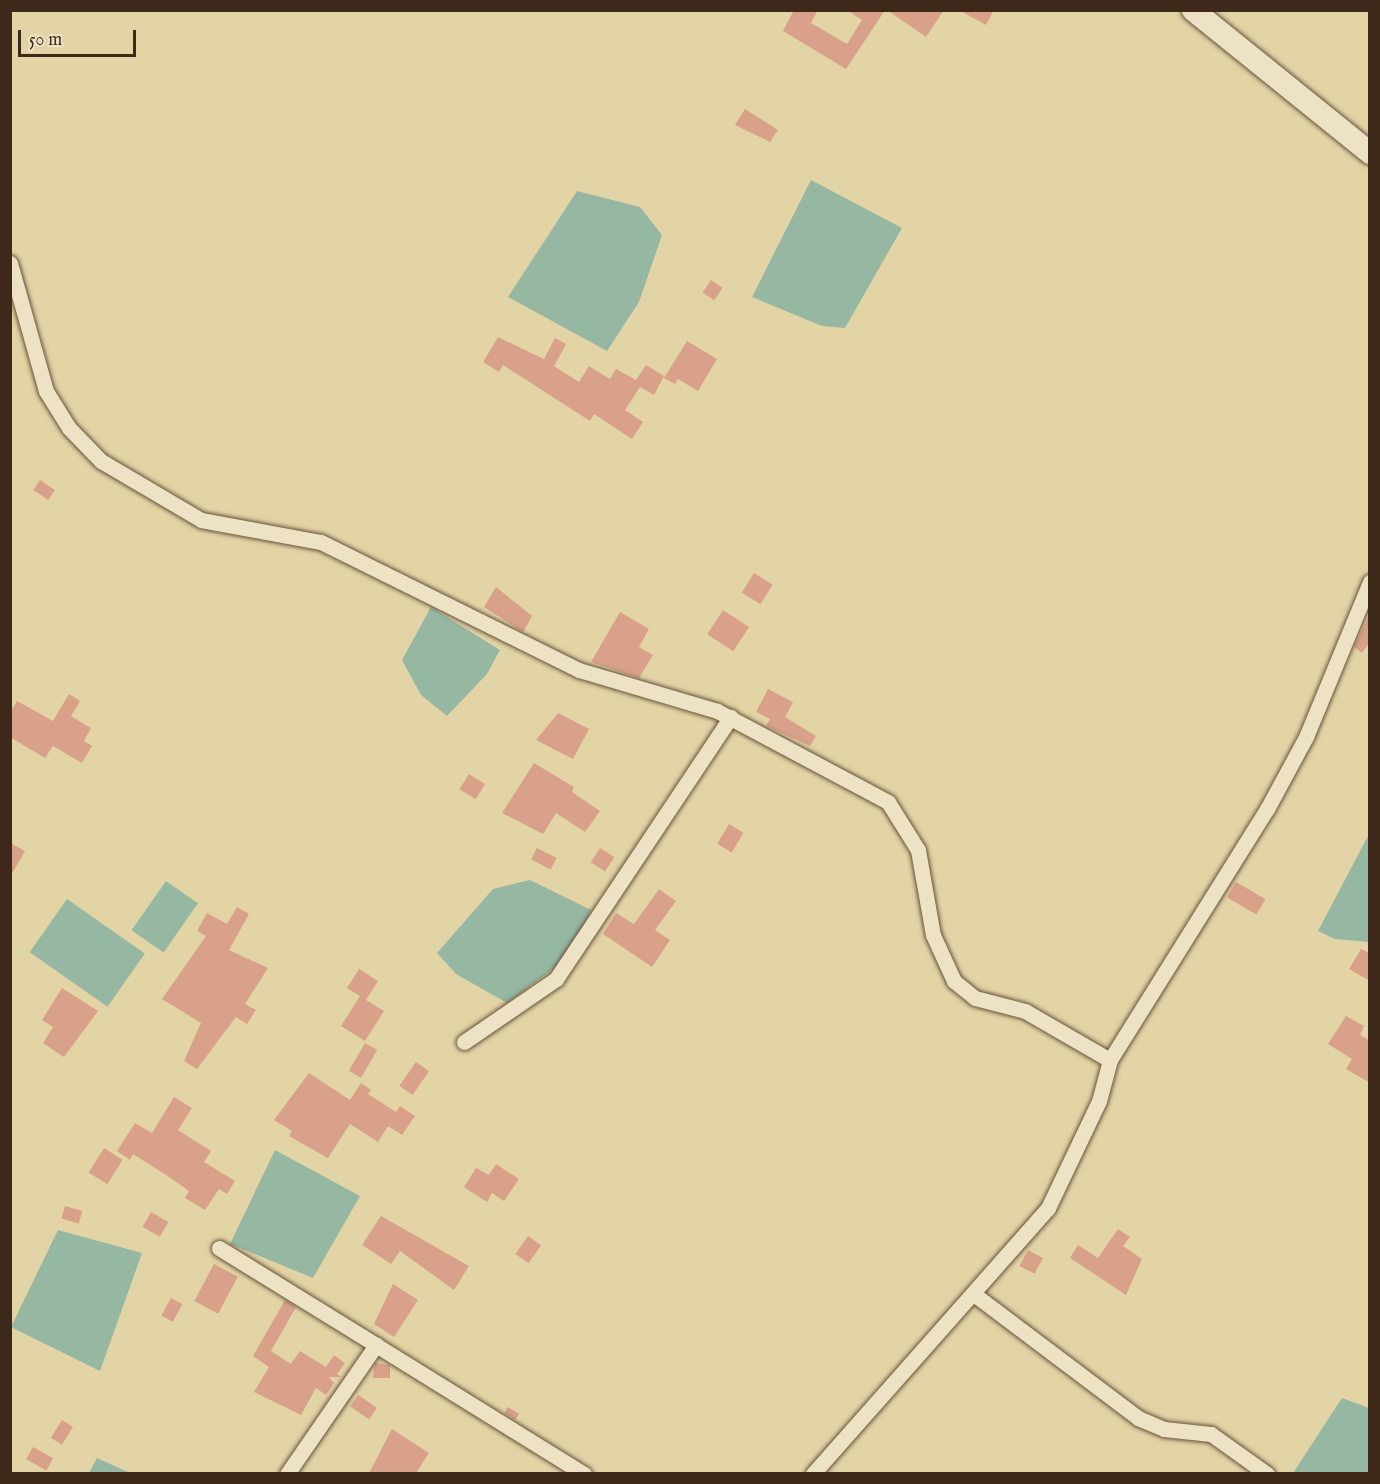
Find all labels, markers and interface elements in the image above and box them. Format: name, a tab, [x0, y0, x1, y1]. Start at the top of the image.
scale bar	[21, 18, 140, 56]
text: 50 m	[29, 29, 62, 52]

